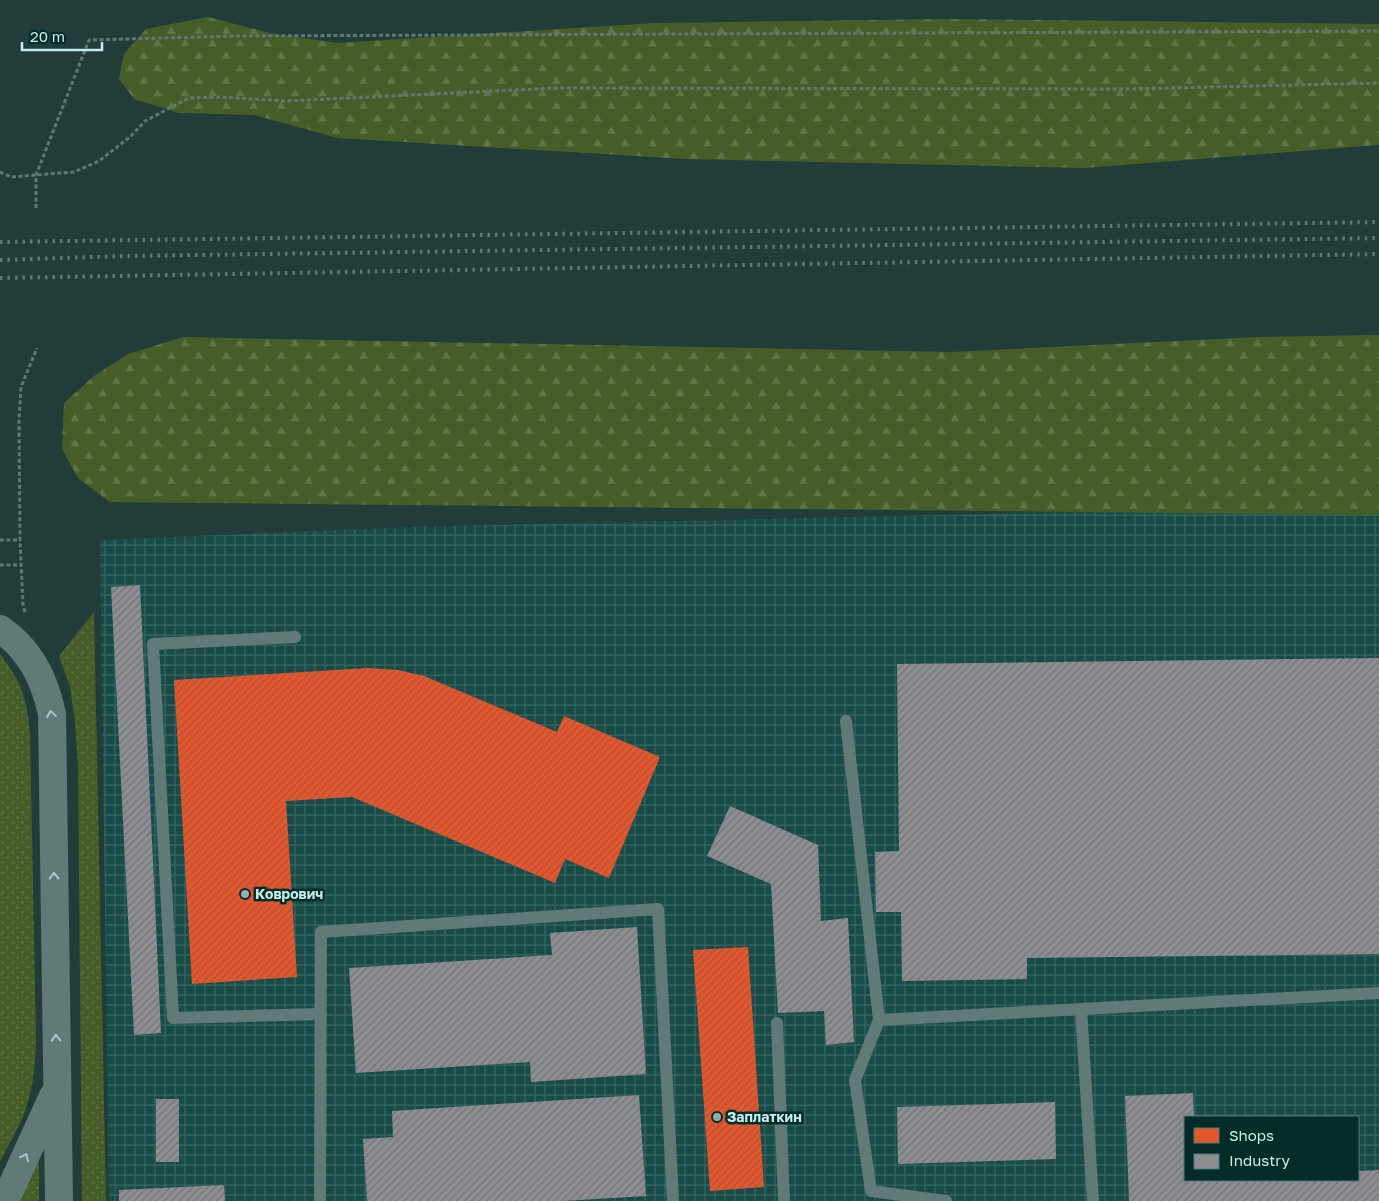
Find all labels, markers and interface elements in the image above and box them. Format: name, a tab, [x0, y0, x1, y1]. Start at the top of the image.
scale bar	[22, 20, 102, 52]
text: 20 m	[30, 27, 65, 45]
one-way arrow	[46, 709, 57, 717]
one-way arrow	[49, 872, 59, 880]
place label: Коврович	[255, 885, 323, 902]
marker: Коврович	[239, 888, 251, 900]
one-way arrow	[51, 1034, 61, 1042]
place label: Заплаткин	[727, 1108, 802, 1125]
marker: Заплаткин	[711, 1111, 723, 1123]
legend	[1184, 1116, 1359, 1181]
text: Shops	[1229, 1126, 1274, 1144]
text: Industry	[1229, 1151, 1290, 1169]
one-way arrow	[19, 1153, 30, 1162]

